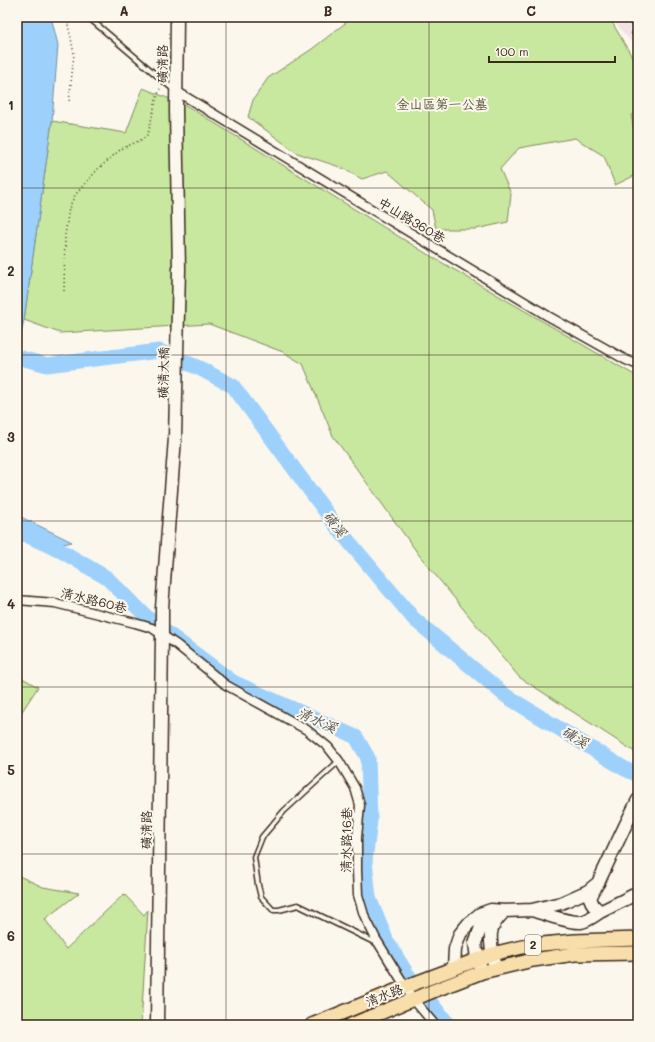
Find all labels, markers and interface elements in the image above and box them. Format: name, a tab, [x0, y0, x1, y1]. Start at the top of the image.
text: A	[119, 2, 129, 19]
text: B	[324, 2, 333, 19]
text: C	[526, 2, 536, 19]
scale bar	[489, 38, 615, 64]
text: 100 m	[495, 43, 529, 59]
street label: 磺清路	[153, 44, 170, 84]
park label: 金山區第一公墓	[396, 95, 488, 112]
text: 1	[8, 96, 14, 113]
street label: 中山路360巷	[376, 193, 449, 246]
text: 2	[7, 262, 15, 279]
street label: 磺清大橋	[154, 347, 171, 399]
text: 3	[7, 428, 15, 445]
water label: 磺溪	[319, 507, 352, 541]
street label: 清水路60巷	[59, 583, 129, 616]
text: 4	[7, 595, 15, 612]
water label: 清水溪	[294, 702, 341, 737]
water label: 磺溪	[558, 721, 593, 752]
text: 5	[7, 761, 15, 778]
street label: 清水路16巷	[336, 807, 355, 873]
street label: 磺清路	[137, 810, 154, 850]
text: 6	[7, 927, 15, 944]
road number: 2	[525, 935, 541, 955]
street label: 清水路	[363, 979, 405, 1010]

